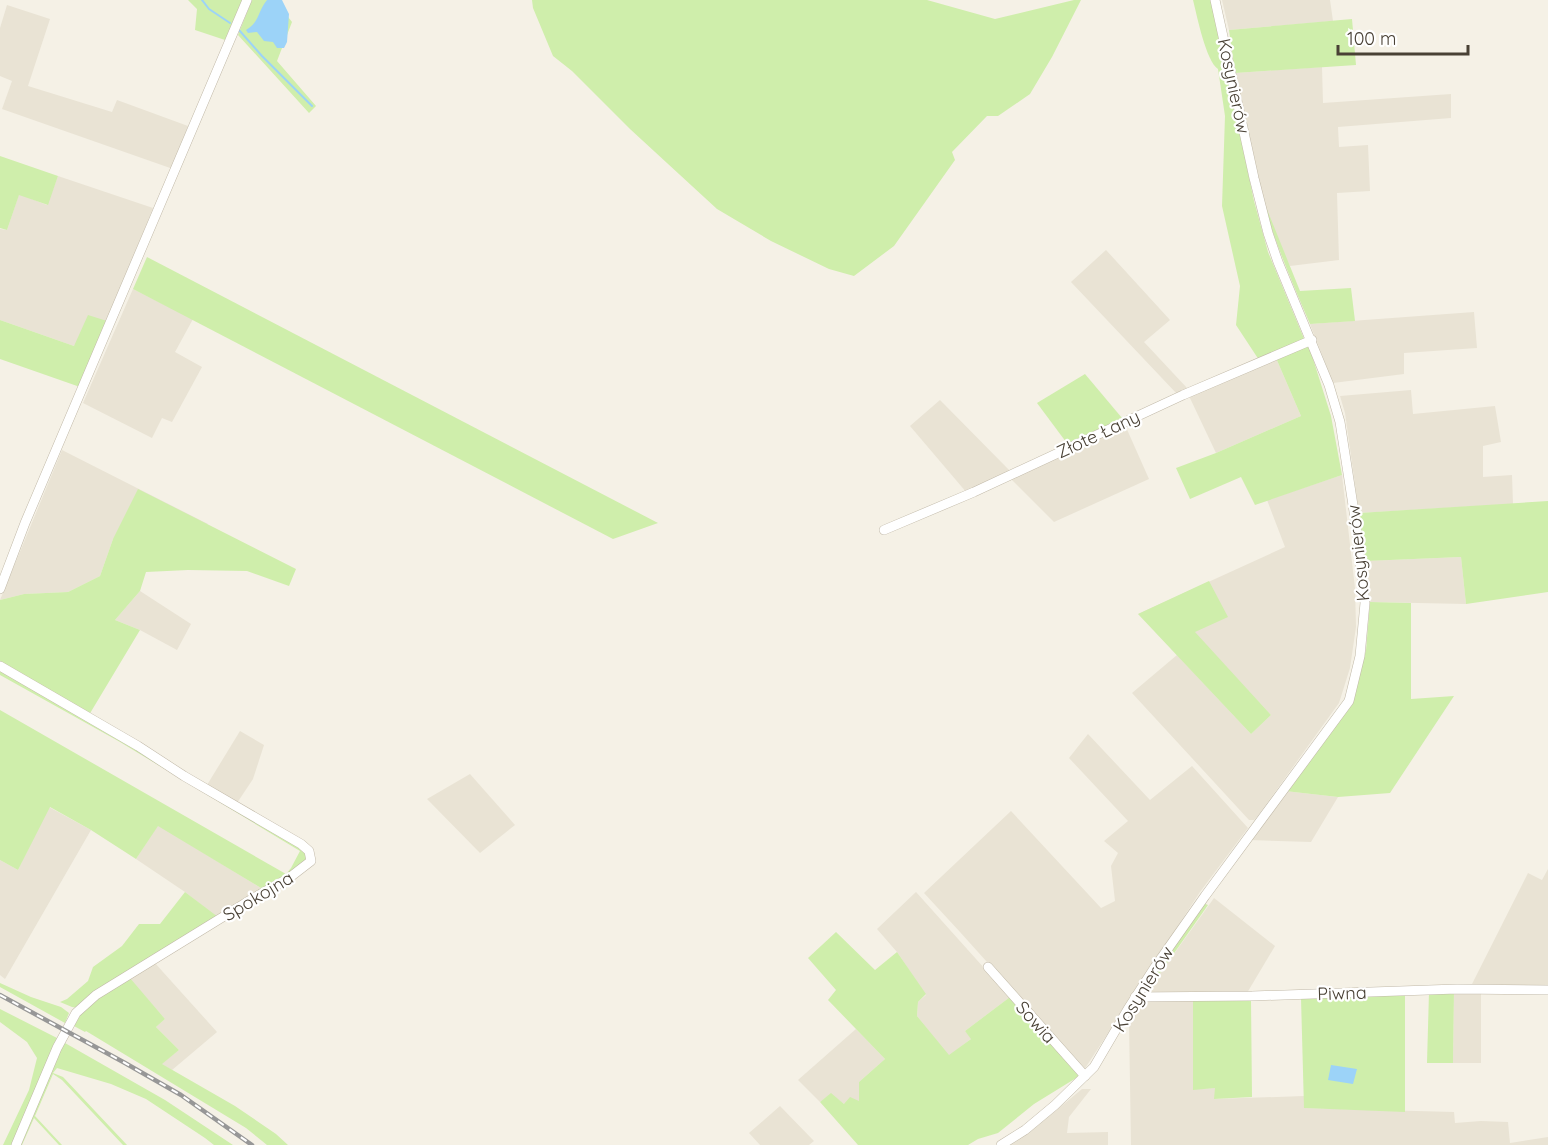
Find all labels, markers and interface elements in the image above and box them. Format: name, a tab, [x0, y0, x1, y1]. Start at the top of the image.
scale bar	[1338, 18, 1468, 56]
text: 100 m	[1347, 27, 1396, 50]
street label: Kosynierów	[1213, 36, 1255, 136]
street label: Złote Łany	[1053, 405, 1143, 463]
street label: Kosynierów	[1341, 504, 1375, 602]
street label: Spokojna	[219, 866, 297, 926]
street label: Kosynierów	[1108, 942, 1178, 1036]
street label: Piwna	[1317, 981, 1367, 1005]
street label: Sowia	[1011, 996, 1061, 1048]

